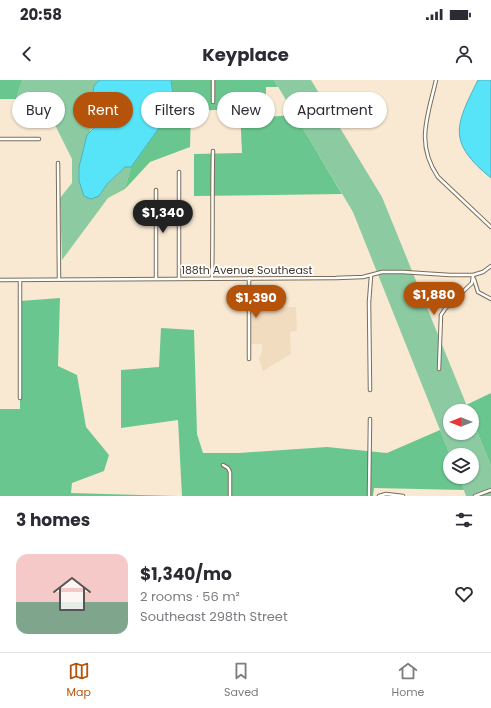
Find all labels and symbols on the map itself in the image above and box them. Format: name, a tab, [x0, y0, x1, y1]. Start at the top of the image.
pin: $1,340	[130, 200, 196, 234]
street label: 188th Avenue Southeast	[181, 262, 313, 278]
pin: $1,880	[401, 282, 467, 316]
pin: $1,390	[223, 285, 289, 319]
north arrow	[443, 404, 479, 440]

